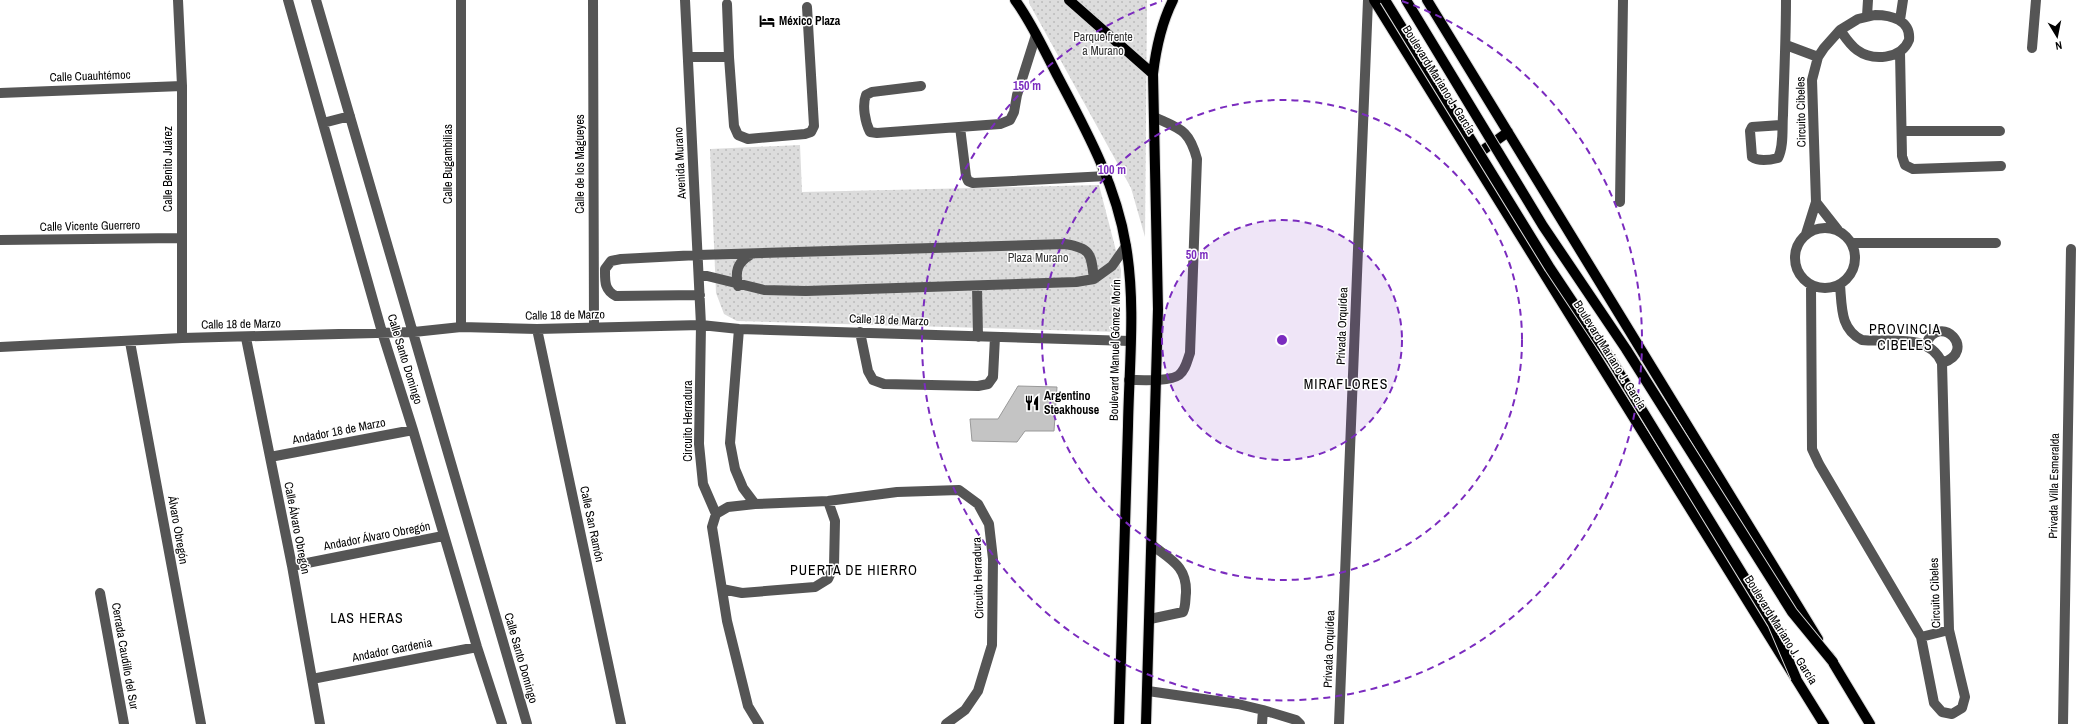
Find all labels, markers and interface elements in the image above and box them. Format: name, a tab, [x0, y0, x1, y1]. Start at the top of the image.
hotel icon: México Plaza	[758, 12, 776, 30]
place label: México Plaza	[779, 13, 841, 29]
north arrow	[2037, 16, 2077, 56]
street label: Boulevard Mariano J. García	[1399, 22, 1479, 138]
park label: Parque frente a Murano	[1073, 29, 1133, 59]
text: N	[2054, 38, 2063, 53]
street label: Calle Cuauhtémoc	[49, 67, 131, 85]
street label: Circuito Cibeles	[1792, 77, 1810, 147]
text: 150 m	[1013, 78, 1041, 94]
street label: Calle de los Magueyes	[572, 114, 588, 214]
street label: Calle Bugambilias	[440, 124, 456, 204]
street label: Calle Benito Juárez	[160, 126, 176, 212]
street label: Avenida Murano	[670, 127, 690, 200]
text: 100 m	[1098, 162, 1126, 178]
street label: Calle Vicente Guerrero	[40, 217, 140, 235]
text: 50 m	[1186, 247, 1208, 263]
park label: Plaza Murano	[1008, 250, 1068, 266]
street label: Boulevard Manuel Gómez Morín	[1106, 279, 1124, 421]
street label: Privada Orquídea	[1333, 286, 1351, 365]
street label: Boulevard Mariano J. García	[1570, 297, 1650, 413]
street label: Calle 18 de Marzo	[525, 306, 605, 324]
street label: Calle 18 de Marzo	[849, 311, 929, 329]
street label: Calle Santo Domingo	[384, 312, 426, 406]
street label: Calle 18 de Marzo	[201, 315, 281, 333]
district label: PROVINCIA CIBELES	[1869, 320, 1941, 354]
centre of rings	[1275, 333, 1289, 347]
district label: MIRAFLORES	[1304, 375, 1388, 393]
street label: Circuito Herradura	[680, 380, 696, 462]
place label: Argentino Steakhouse	[1044, 388, 1100, 418]
restaurant icon: Argentino Steakhouse	[1023, 394, 1041, 412]
street label: Andador 18 de Marzo	[290, 414, 387, 448]
street label: Privada Villa Esmeralda	[2045, 433, 2063, 539]
street label: Calle Álvaro Obregón	[280, 481, 314, 575]
street label: Calle San Ramón	[576, 485, 608, 563]
street label: Álvaro Obregón	[164, 494, 192, 565]
street label: Andador Álvaro Obregón	[321, 518, 432, 554]
street label: Circuito Herradura	[969, 536, 987, 619]
street label: Circuito Cibeles	[1926, 557, 1944, 629]
district label: PUERTA DE HIERRO	[790, 561, 918, 579]
street label: Boulevard Mariano J. García	[1741, 572, 1821, 688]
street label: Cerrada Caudillo del Sur	[108, 601, 142, 711]
district label: LAS HERAS	[330, 609, 404, 627]
street label: Privada Orquídea	[1320, 609, 1338, 688]
street label: Calle Santo Domingo	[500, 611, 542, 705]
street label: Andador Gardenia	[350, 634, 434, 666]

